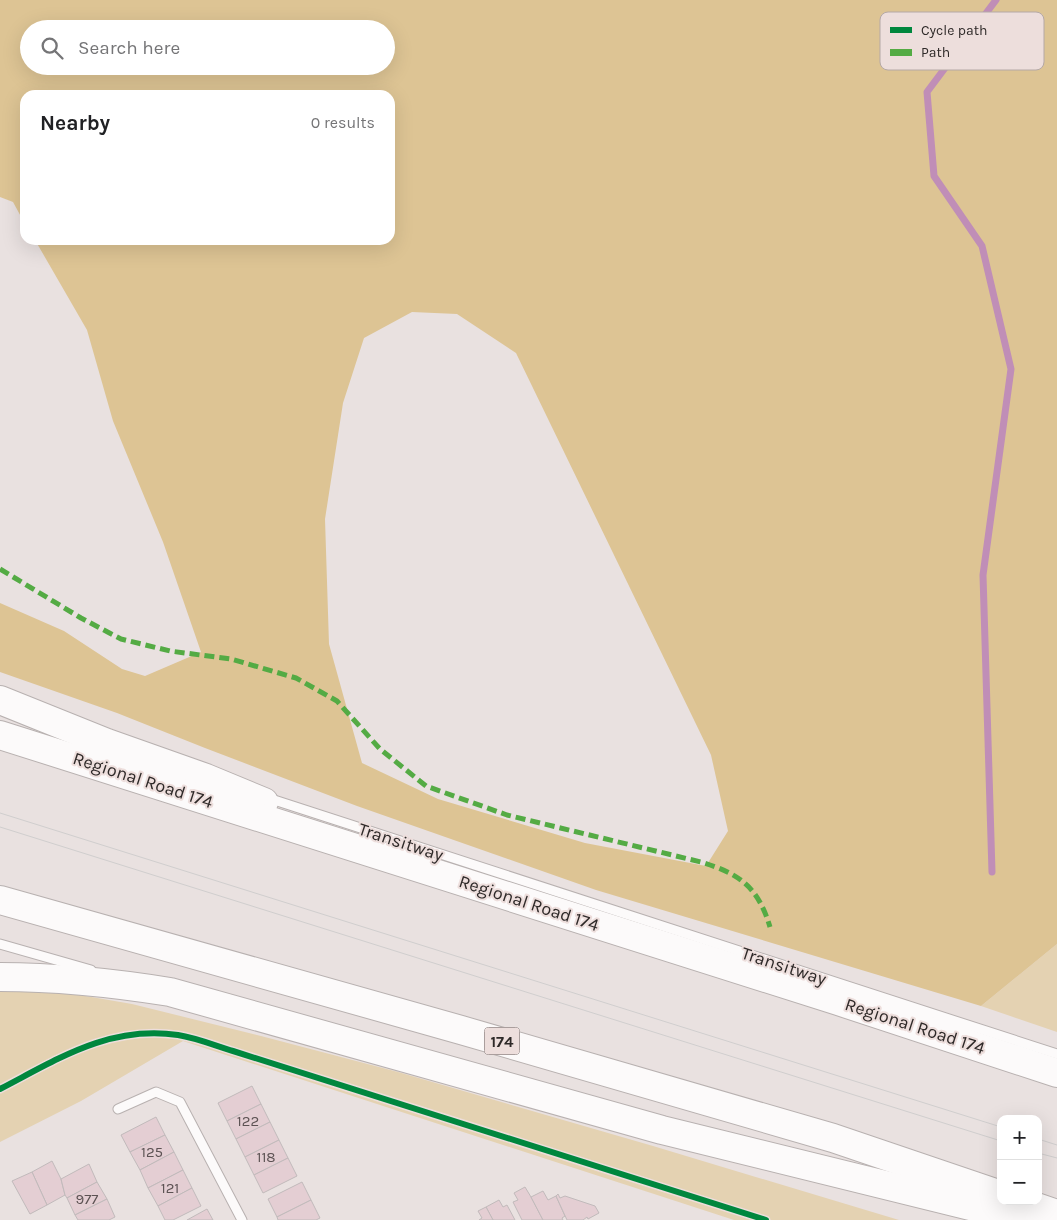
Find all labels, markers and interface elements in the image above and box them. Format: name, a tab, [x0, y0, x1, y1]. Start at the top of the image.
legend	[880, 12, 1044, 70]
search box	[20, 20, 395, 75]
text: Cycle path	[921, 22, 987, 39]
icon: search	[38, 34, 66, 62]
text: Search here	[78, 37, 180, 59]
text: Path	[921, 44, 950, 61]
text: Nearby	[40, 111, 110, 135]
text: 0 results	[311, 113, 375, 132]
street label: Regional Road 174	[70, 747, 216, 813]
street label: Transitway	[356, 818, 447, 866]
street label: Regional Road 174	[456, 870, 602, 936]
street label: Transitway	[739, 942, 830, 990]
street label: Regional Road 174	[842, 993, 988, 1059]
road number: 174	[484, 1028, 520, 1054]
house number: 122	[237, 1112, 259, 1130]
map controls	[997, 1115, 1042, 1205]
button: +	[997, 1115, 1042, 1160]
house number: 125	[141, 1143, 163, 1161]
house number: 118	[256, 1148, 276, 1166]
button: −	[997, 1160, 1042, 1205]
house number: 121	[161, 1179, 179, 1197]
house number: 977	[76, 1190, 98, 1208]

